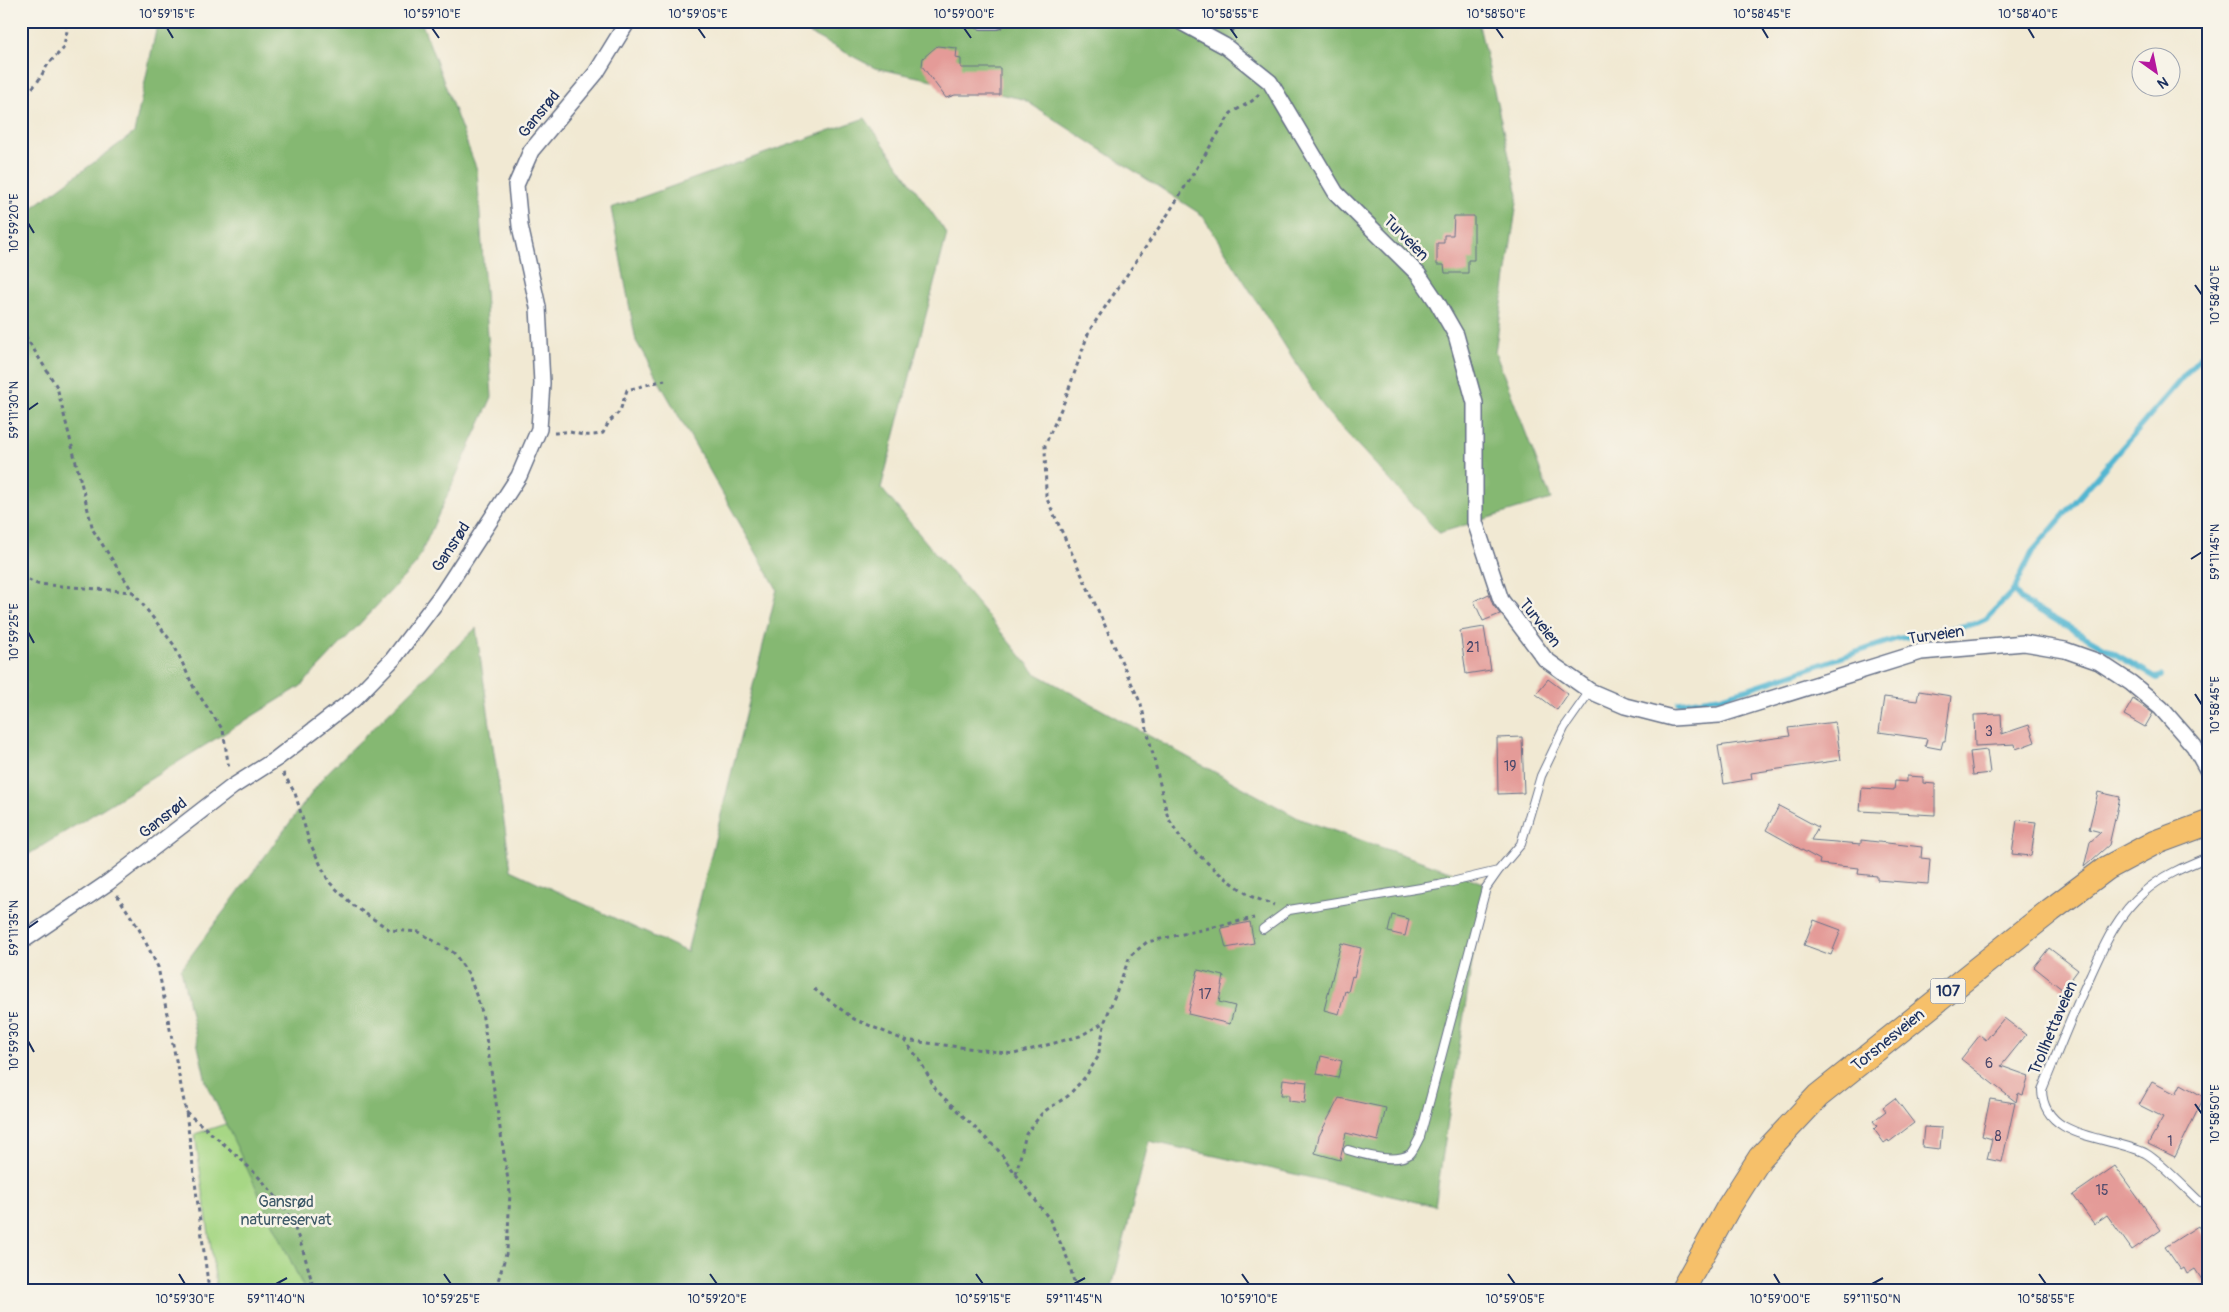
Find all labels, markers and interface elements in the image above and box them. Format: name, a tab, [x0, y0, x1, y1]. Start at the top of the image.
text: 10°59'15"E	[139, 7, 195, 22]
text: 10°59'10"E	[403, 7, 461, 22]
text: 10°59'05"E	[668, 7, 728, 22]
text: 10°59'00"E	[934, 7, 994, 22]
text: 10°58'55"E	[1201, 7, 1259, 22]
text: 10°58'50"E	[1467, 7, 1525, 22]
text: 10°58'45"E	[1733, 7, 1791, 22]
text: 10°58'40"E	[1998, 7, 2058, 22]
north arrow	[2132, 48, 2182, 98]
text: N	[2154, 73, 2171, 92]
street label: Gansrød	[514, 86, 564, 142]
text: 10°59'20"E	[7, 193, 22, 253]
street label: Turveien	[1379, 211, 1433, 265]
text: 10°58'40"E	[2208, 265, 2223, 325]
text: 59°11'30"N	[7, 381, 22, 439]
street label: Gansrød	[427, 518, 475, 576]
text: 59°11'45"N	[2208, 524, 2223, 580]
street label: Turveien	[1515, 594, 1565, 652]
text: 10°59'25"E	[7, 603, 22, 661]
street label: Turveien	[1907, 621, 1965, 649]
house number: 21	[1466, 639, 1480, 656]
text: 10°58'45"E	[2208, 676, 2223, 734]
house number: 3	[1985, 723, 1993, 740]
house number: 19	[1504, 758, 1516, 775]
street label: Gansrød	[135, 793, 191, 843]
text: 59°11'35"N	[7, 900, 22, 956]
road number: 107	[1930, 978, 1966, 1004]
street label: Trollhettaveien	[2024, 978, 2082, 1078]
house number: 17	[1199, 986, 1212, 1003]
street label: Torsnesveien	[1847, 1004, 1929, 1076]
text: 10°59'30"E	[7, 1011, 22, 1071]
house number: 6	[1985, 1055, 1993, 1072]
text: 10°58'50"E	[2208, 1085, 2223, 1143]
house number: 8	[1994, 1128, 2002, 1145]
house number: 1	[2167, 1133, 2173, 1150]
house number: 15	[2095, 1182, 2109, 1199]
park label: Gansrød naturreservat	[241, 1192, 332, 1230]
text: 10°59'30"E	[155, 1292, 215, 1307]
text: 59°11'40"N	[247, 1292, 305, 1307]
text: 10°59'25"E	[422, 1292, 480, 1307]
text: 10°59'20"E	[687, 1292, 747, 1307]
text: 10°59'15"E	[955, 1292, 1011, 1307]
text: 59°11'45"N	[1046, 1292, 1102, 1307]
text: 10°59'10"E	[1220, 1292, 1278, 1307]
text: 10°59'05"E	[1485, 1292, 1545, 1307]
text: 10°59'00"E	[1750, 1292, 1810, 1307]
text: 59°11'50"N	[1843, 1292, 1901, 1307]
text: 10°58'55"E	[2017, 1292, 2075, 1307]

